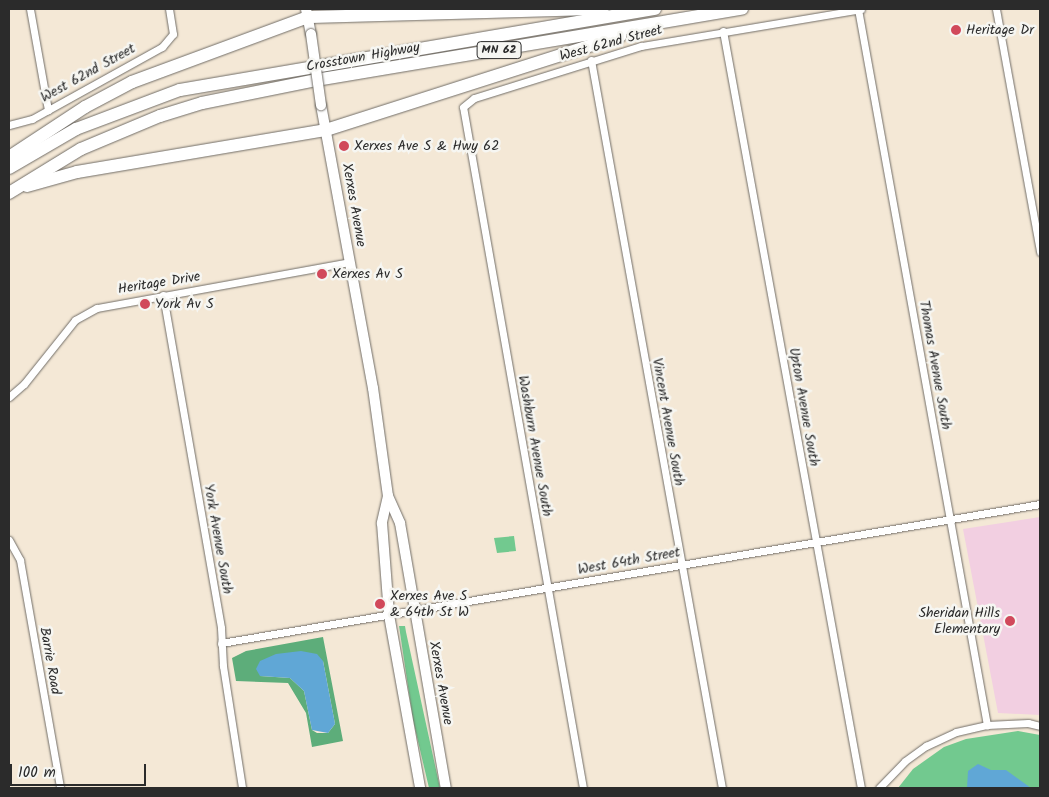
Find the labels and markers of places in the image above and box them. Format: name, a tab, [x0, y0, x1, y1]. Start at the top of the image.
place label: Heritage Dr	[966, 22, 1034, 38]
marker: Heritage Dr	[950, 24, 962, 36]
place label: Xerxes Ave S & Hwy 62	[354, 138, 499, 154]
marker: Xerxes Ave S & Hwy 62	[338, 140, 350, 152]
place label: Xerxes Av S	[332, 266, 403, 282]
marker: Xerxes Av S	[316, 268, 328, 280]
place label: York Av S	[155, 296, 214, 312]
marker: York Av S	[139, 298, 151, 310]
place label: Xerxes Ave S & 64th St W	[390, 588, 469, 620]
marker: Xerxes Ave S & 64th St W	[374, 598, 386, 610]
place label: Sheridan Hills Elementary	[919, 605, 1000, 638]
marker: Sheridan Hills Elementary	[1004, 615, 1016, 627]

